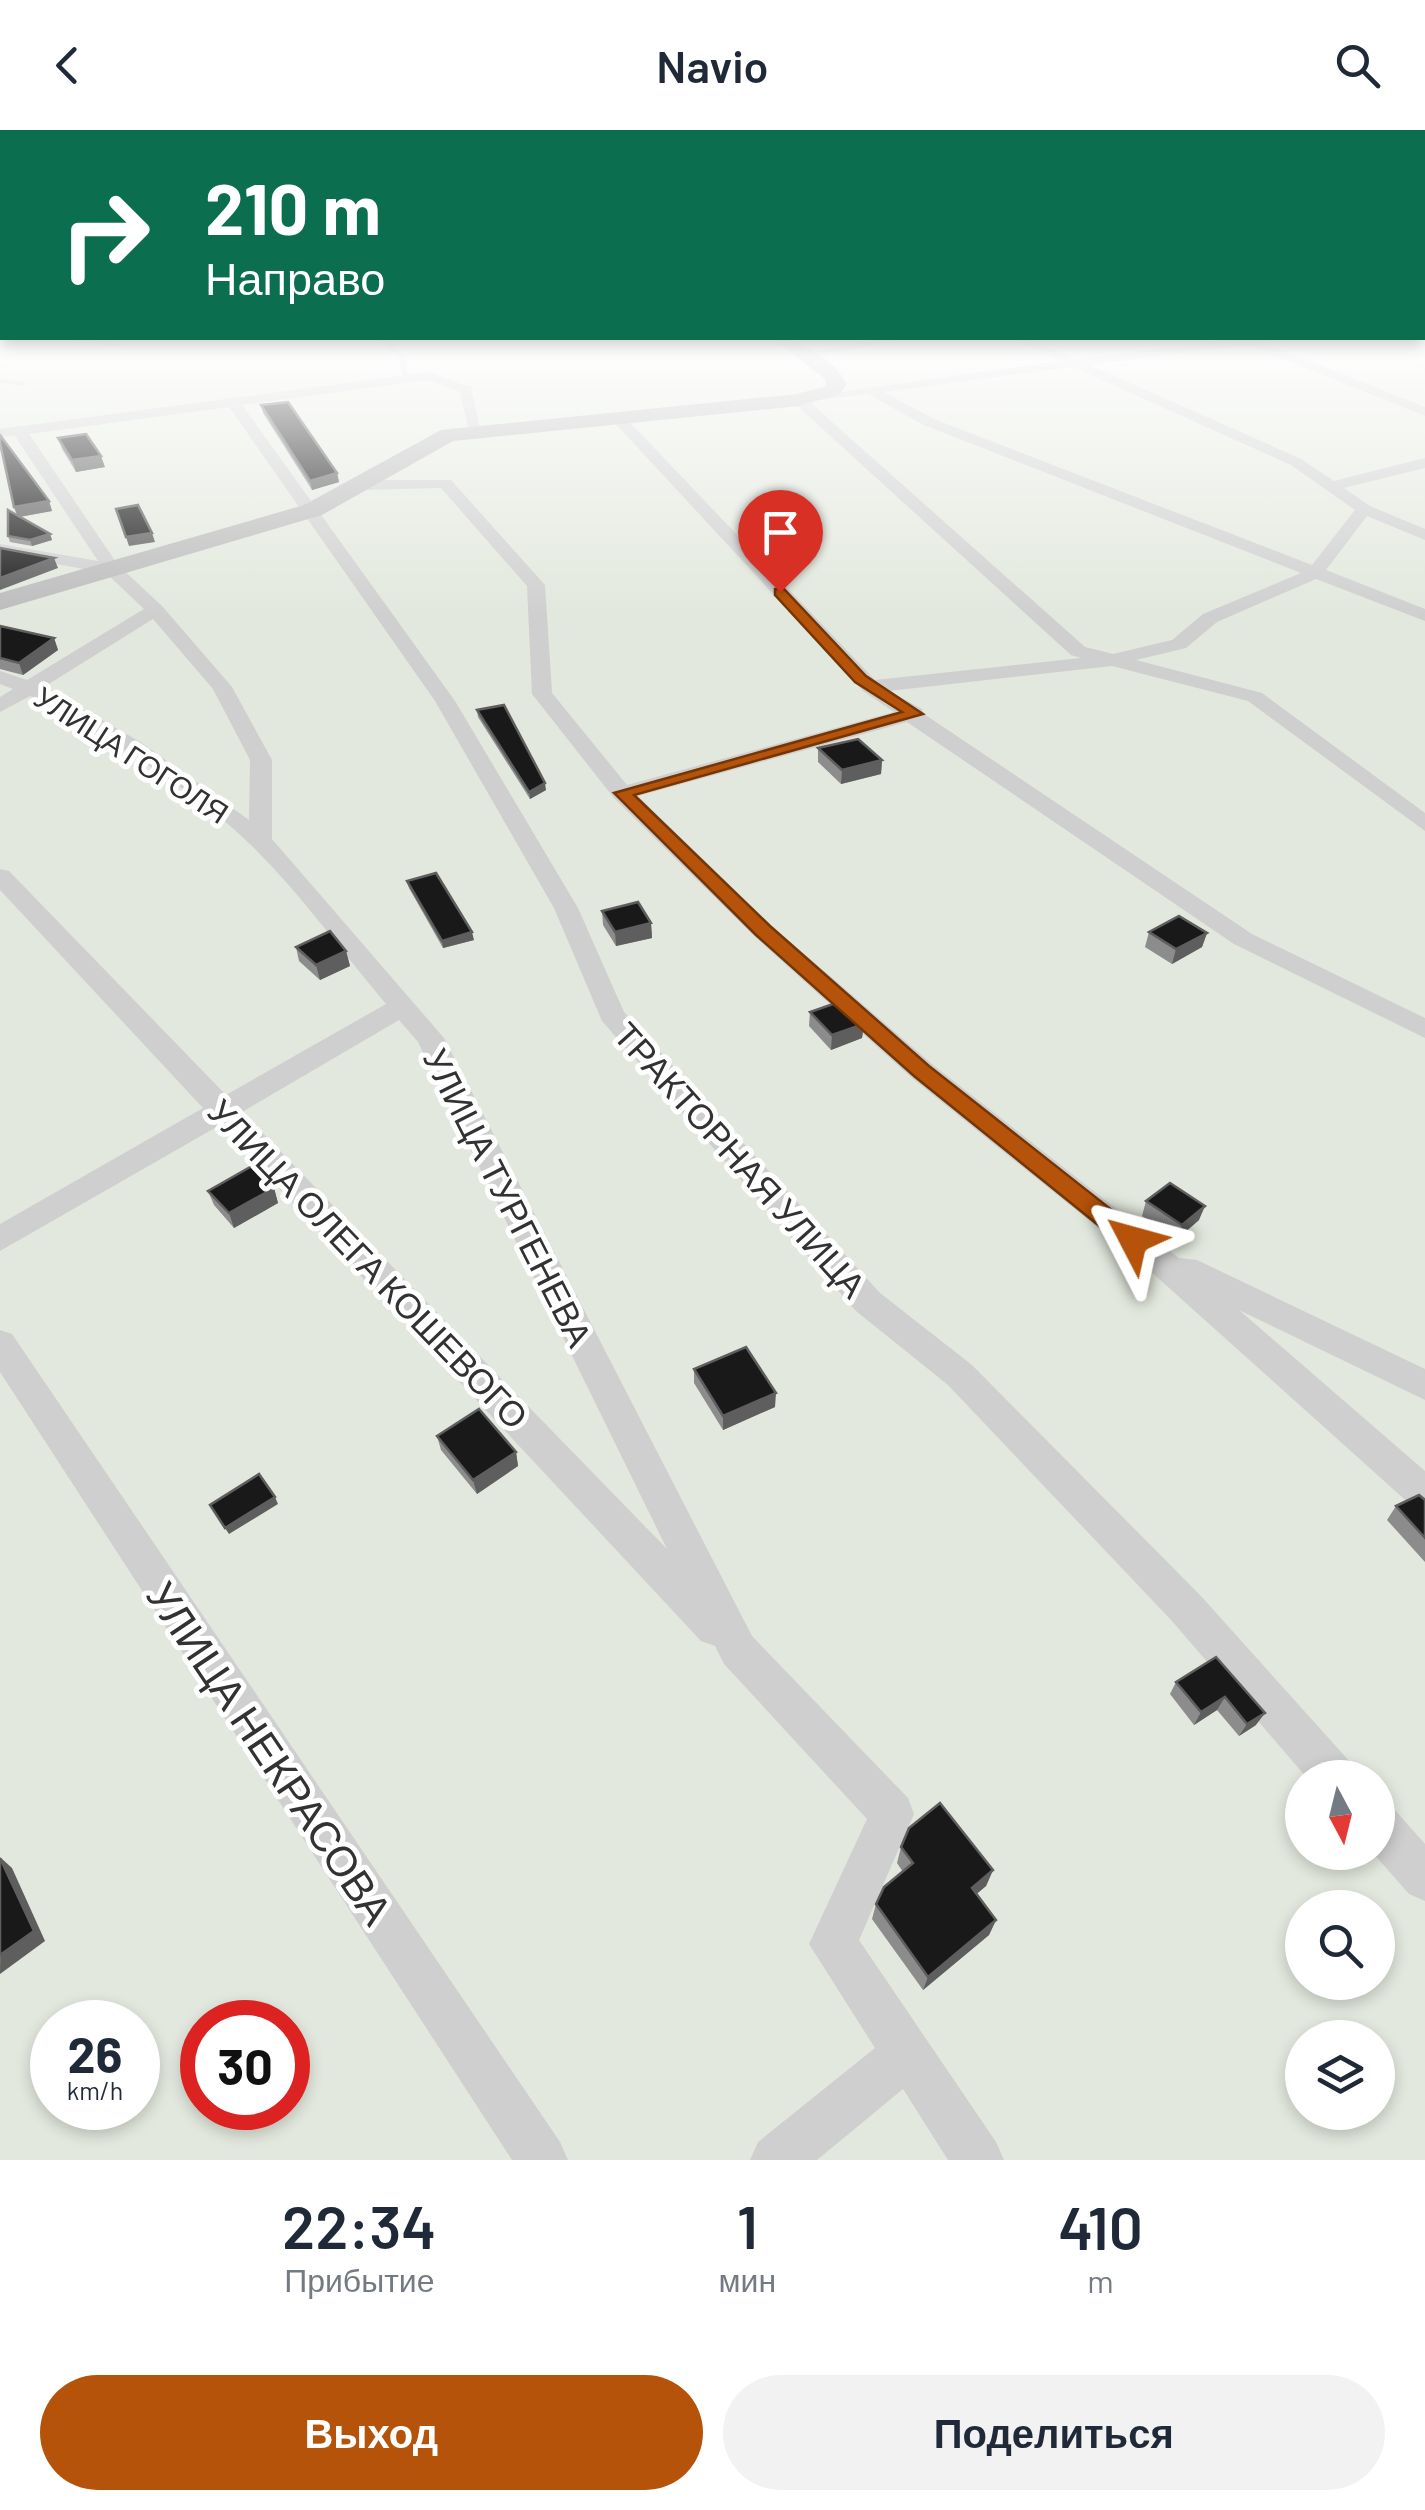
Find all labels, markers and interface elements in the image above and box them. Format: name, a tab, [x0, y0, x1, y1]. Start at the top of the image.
icon: back	[40, 38, 95, 93]
text: Navio	[656, 38, 769, 92]
icon: search	[1330, 38, 1385, 93]
text: 210 m	[205, 165, 381, 249]
icon: right	[40, 170, 170, 300]
text: Направо	[205, 250, 385, 304]
pin	[738, 490, 823, 593]
icon: arrive	[753, 505, 808, 560]
street label: УЛИЦА ГОГОЛЯ	[28, 678, 236, 830]
street label: ТРАКТОРНАЯ УЛИЦА	[606, 1013, 876, 1306]
street label: УЛИЦА ТУРГЕНЕВА	[416, 1041, 603, 1354]
street label: УЛИЦА ОЛЕГА КОШЕВОГО	[200, 1090, 538, 1436]
position arrow	[1081, 1188, 1185, 1292]
street label: УЛИЦА НЕКРАСОВА	[137, 1571, 404, 1933]
north arrow	[1285, 1760, 1395, 1870]
map controls	[1285, 1760, 1395, 2130]
button: search	[1285, 1890, 1395, 2000]
speed limit sign: 30	[180, 2000, 310, 2130]
button: layers	[1285, 2020, 1395, 2130]
text: 26	[68, 2023, 122, 2083]
text: km/h	[67, 2075, 123, 2105]
text: 22:34	[282, 2189, 436, 2261]
text: 1	[737, 2189, 758, 2261]
text: 410	[1058, 2190, 1143, 2262]
text: Прибытие	[284, 2260, 434, 2298]
text: мин	[719, 2260, 776, 2298]
text: m	[1087, 2261, 1114, 2299]
button: Выход	[40, 2375, 703, 2490]
button: Поделиться	[723, 2375, 1385, 2490]

